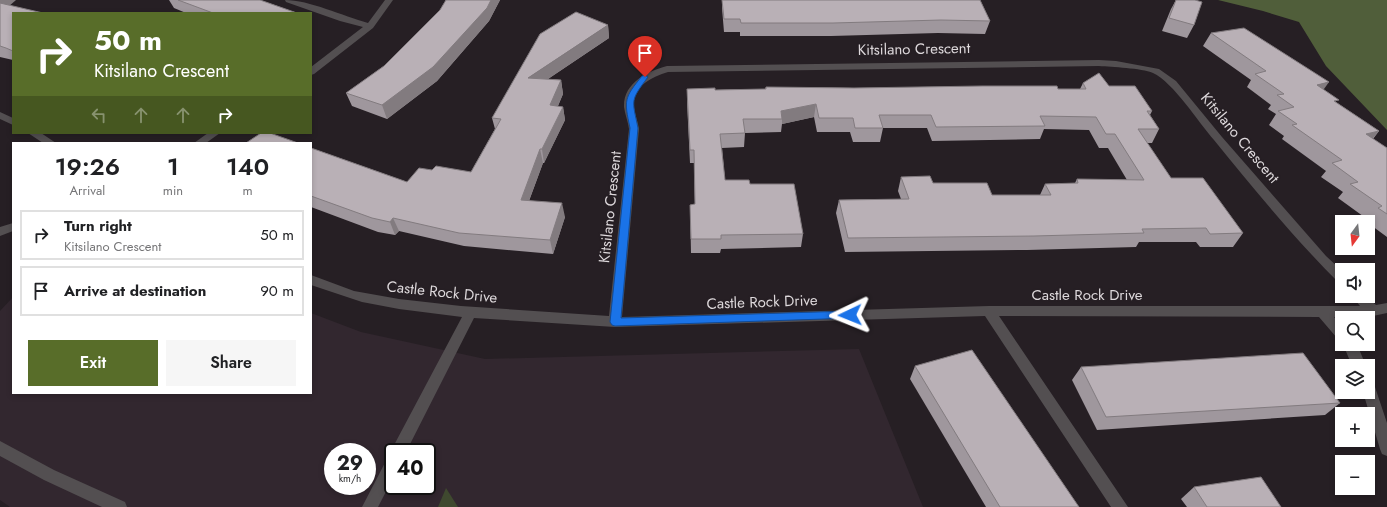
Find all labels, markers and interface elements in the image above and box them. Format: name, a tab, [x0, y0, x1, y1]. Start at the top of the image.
text: 50 m	[94, 20, 162, 61]
icon: right	[28, 28, 80, 80]
pin	[628, 36, 662, 77]
street label: Kitsilano Crescent	[858, 37, 971, 61]
icon: arrive	[634, 42, 656, 64]
text: Kitsilano Crescent	[94, 58, 229, 84]
street label: Kitsilano Crescent	[1195, 88, 1285, 188]
icon: left	[88, 104, 110, 126]
icon: ahead	[130, 104, 152, 126]
icon: ahead	[172, 104, 194, 126]
icon: right	[214, 104, 236, 126]
text: 19:26	[55, 149, 120, 184]
text: 1	[167, 149, 179, 184]
text: 140	[226, 149, 269, 184]
street label: Kitsilano Crescent	[593, 150, 627, 264]
text: Arrival	[69, 181, 105, 200]
text: min	[163, 181, 183, 200]
text: m	[243, 181, 253, 200]
text: Turn right	[64, 215, 132, 237]
north arrow	[1335, 215, 1375, 255]
map controls	[1335, 215, 1375, 495]
icon: right	[30, 224, 52, 246]
text: 50 m	[260, 224, 294, 246]
text: Kitsilano Crescent	[64, 237, 162, 256]
button: sound	[1335, 263, 1375, 303]
street label: Castle Rock Drive	[386, 275, 499, 309]
icon: arrive	[30, 280, 52, 302]
text: Arrive at destination	[64, 280, 206, 302]
text: 90 m	[260, 280, 294, 302]
street label: Castle Rock Drive	[1031, 284, 1143, 306]
street label: Castle Rock Drive	[706, 289, 818, 315]
position arrow	[829, 294, 871, 336]
button: search	[1335, 311, 1375, 351]
button: Exit	[28, 340, 158, 386]
button: Share	[166, 340, 296, 386]
button: layers	[1335, 359, 1375, 399]
button: +	[1335, 407, 1375, 447]
speed limit sign: 40	[384, 443, 436, 495]
text: 29	[337, 449, 363, 478]
button: −	[1335, 455, 1375, 495]
text: km/h	[339, 471, 361, 486]

